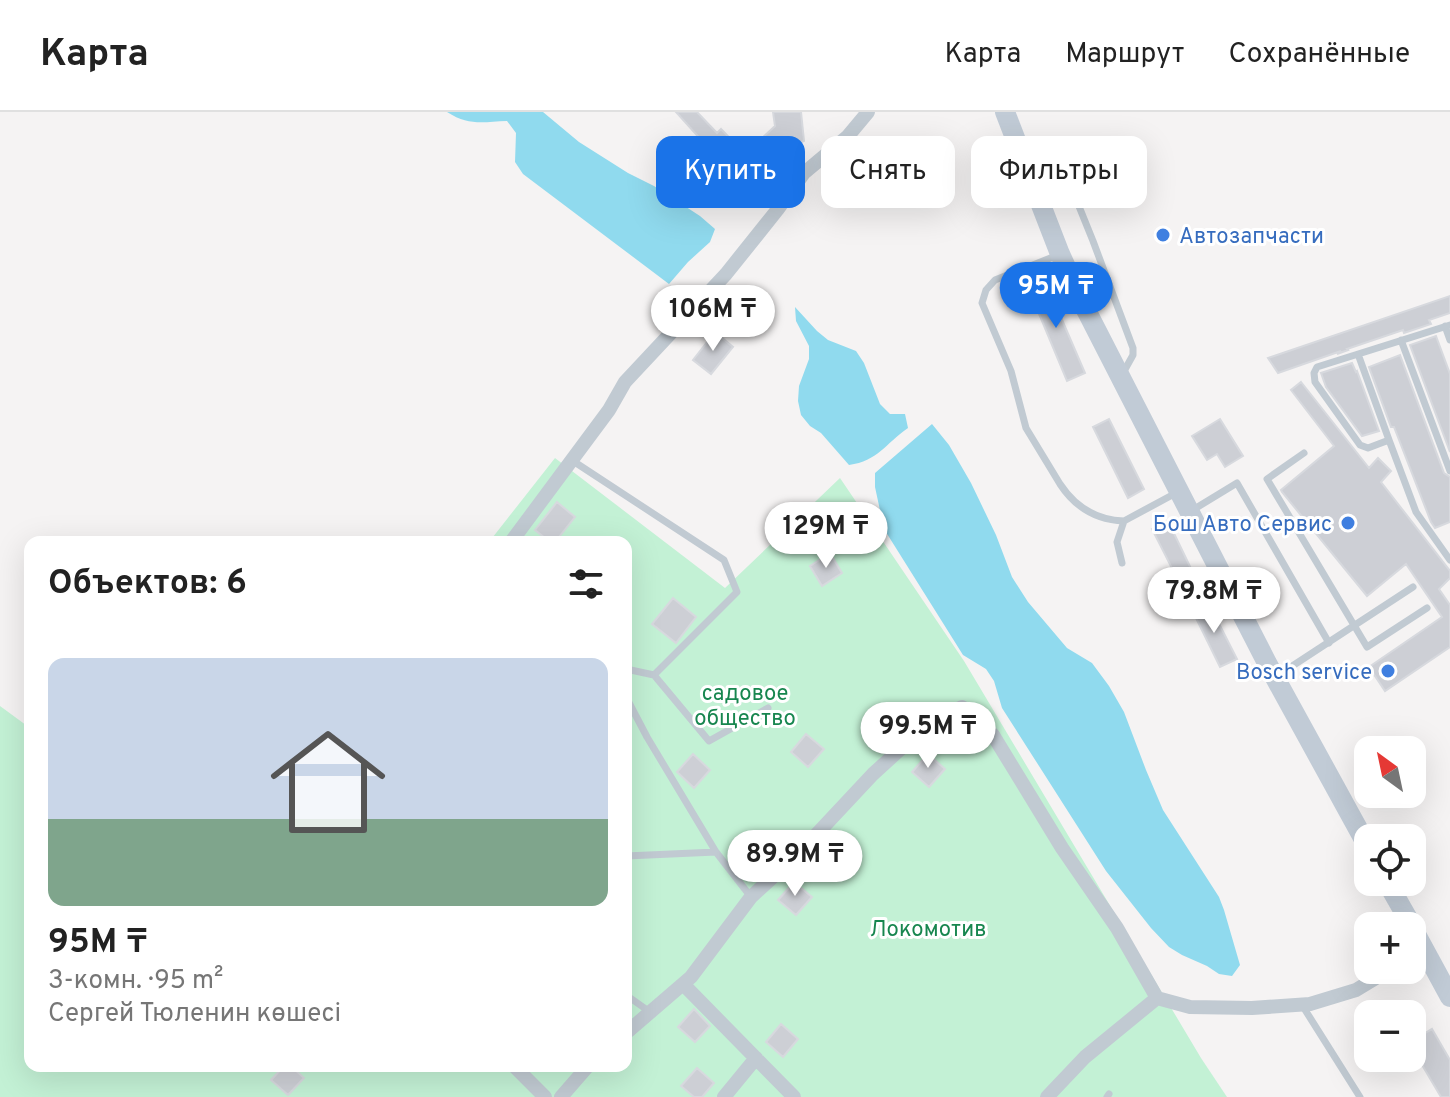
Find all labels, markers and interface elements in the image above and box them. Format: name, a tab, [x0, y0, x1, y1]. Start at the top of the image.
text: Карта	[40, 31, 149, 80]
text: Карта	[945, 37, 1021, 73]
text: Маршрут	[1065, 37, 1184, 73]
text: Сохранённые	[1228, 37, 1410, 73]
chip: Купить	[656, 136, 805, 208]
chip: Снять	[821, 136, 955, 208]
chip: Фильтры	[971, 136, 1147, 208]
place label: Автозапчасти	[1179, 224, 1324, 251]
marker: Автозапчасти	[1154, 226, 1172, 244]
pin: 95M ₸	[1000, 262, 1112, 330]
text: 95M ₸	[1018, 271, 1094, 304]
pin: 106M ₸	[648, 285, 778, 353]
text: 106M ₸	[669, 294, 757, 327]
pin: 129M ₸	[761, 502, 891, 570]
text: 129M ₸	[783, 511, 869, 544]
place label: Бош Авто Сервис	[1153, 512, 1332, 539]
marker: Бош Авто Сервис	[1339, 514, 1357, 532]
icon: filters	[564, 562, 608, 606]
text: Объектов: 6	[48, 563, 247, 606]
pin: 79.8M ₸	[1140, 567, 1288, 635]
text: 79.8M ₸	[1165, 576, 1263, 609]
place label: Bosch service	[1236, 660, 1372, 687]
marker: Bosch service	[1379, 662, 1397, 680]
park label: садовое общество	[694, 681, 796, 733]
pin: 99.5M ₸	[854, 702, 1002, 770]
icon: home	[256, 710, 400, 854]
text: 99.5M ₸	[879, 711, 977, 744]
north arrow	[1354, 736, 1426, 808]
map controls	[1354, 736, 1426, 1072]
button: locate	[1354, 824, 1426, 896]
pin: 89.9M ₸	[721, 830, 869, 898]
text: 89.9M ₸	[745, 839, 845, 872]
button: +	[1354, 912, 1426, 984]
park label: Локомотив	[869, 917, 987, 944]
text: 95M ₸	[48, 922, 148, 965]
text: 3-комн. · 95 m²	[48, 965, 223, 998]
text: Сергей Тюленин көшесі	[48, 998, 341, 1031]
button: −	[1354, 1000, 1426, 1072]

